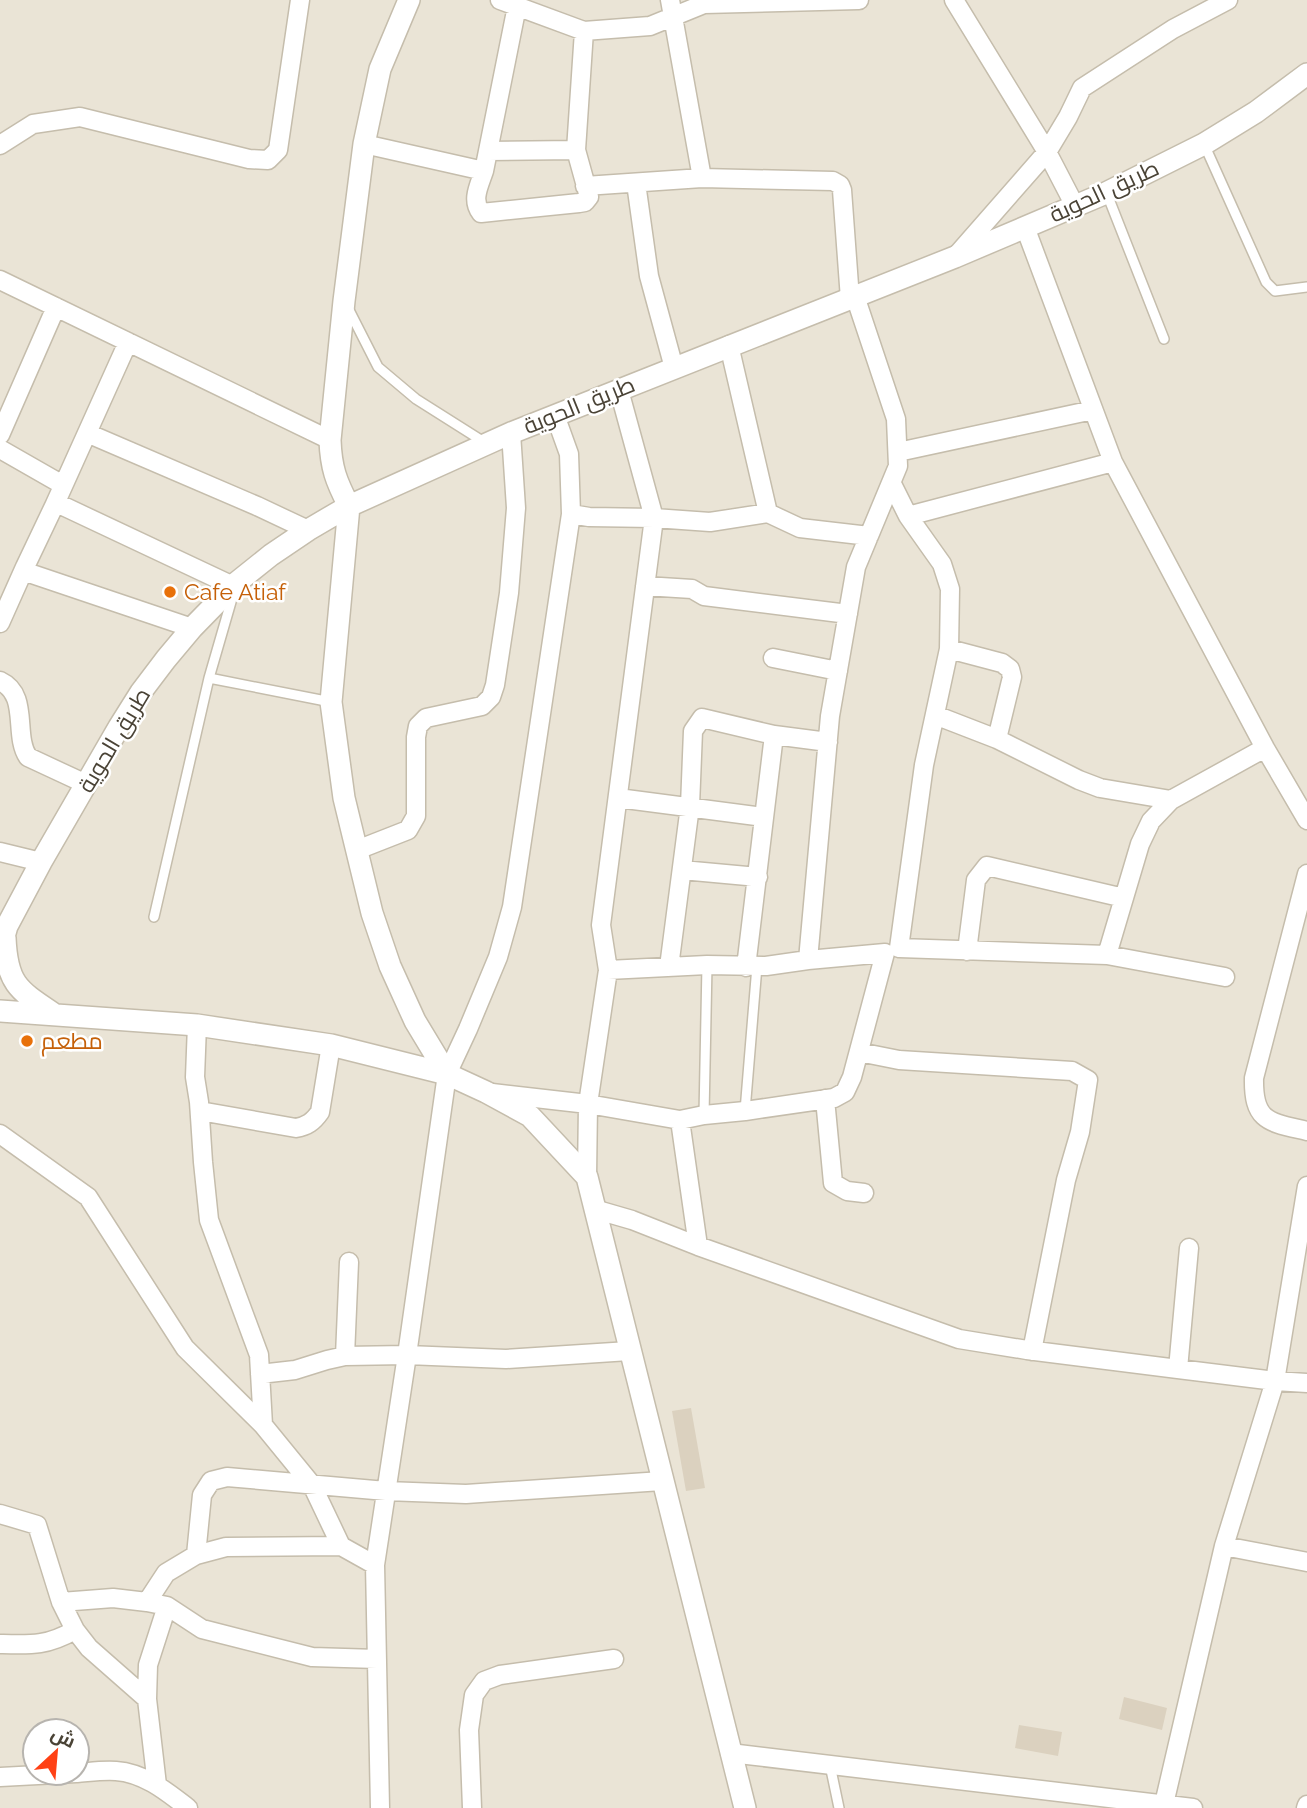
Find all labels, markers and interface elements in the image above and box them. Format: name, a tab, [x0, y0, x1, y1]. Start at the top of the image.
street label: طريق الحوية	[1045, 153, 1163, 229]
street label: طريق الحوية	[519, 370, 639, 440]
place label: Cafe Atiaf	[184, 578, 287, 605]
marker: Cafe Atiaf	[162, 584, 178, 600]
street label: طريق الحوية	[72, 682, 156, 798]
place label: مطعم	[41, 1027, 103, 1057]
marker: مطعم	[19, 1033, 35, 1049]
north arrow	[21, 1717, 91, 1787]
text: ش	[47, 1721, 79, 1753]

